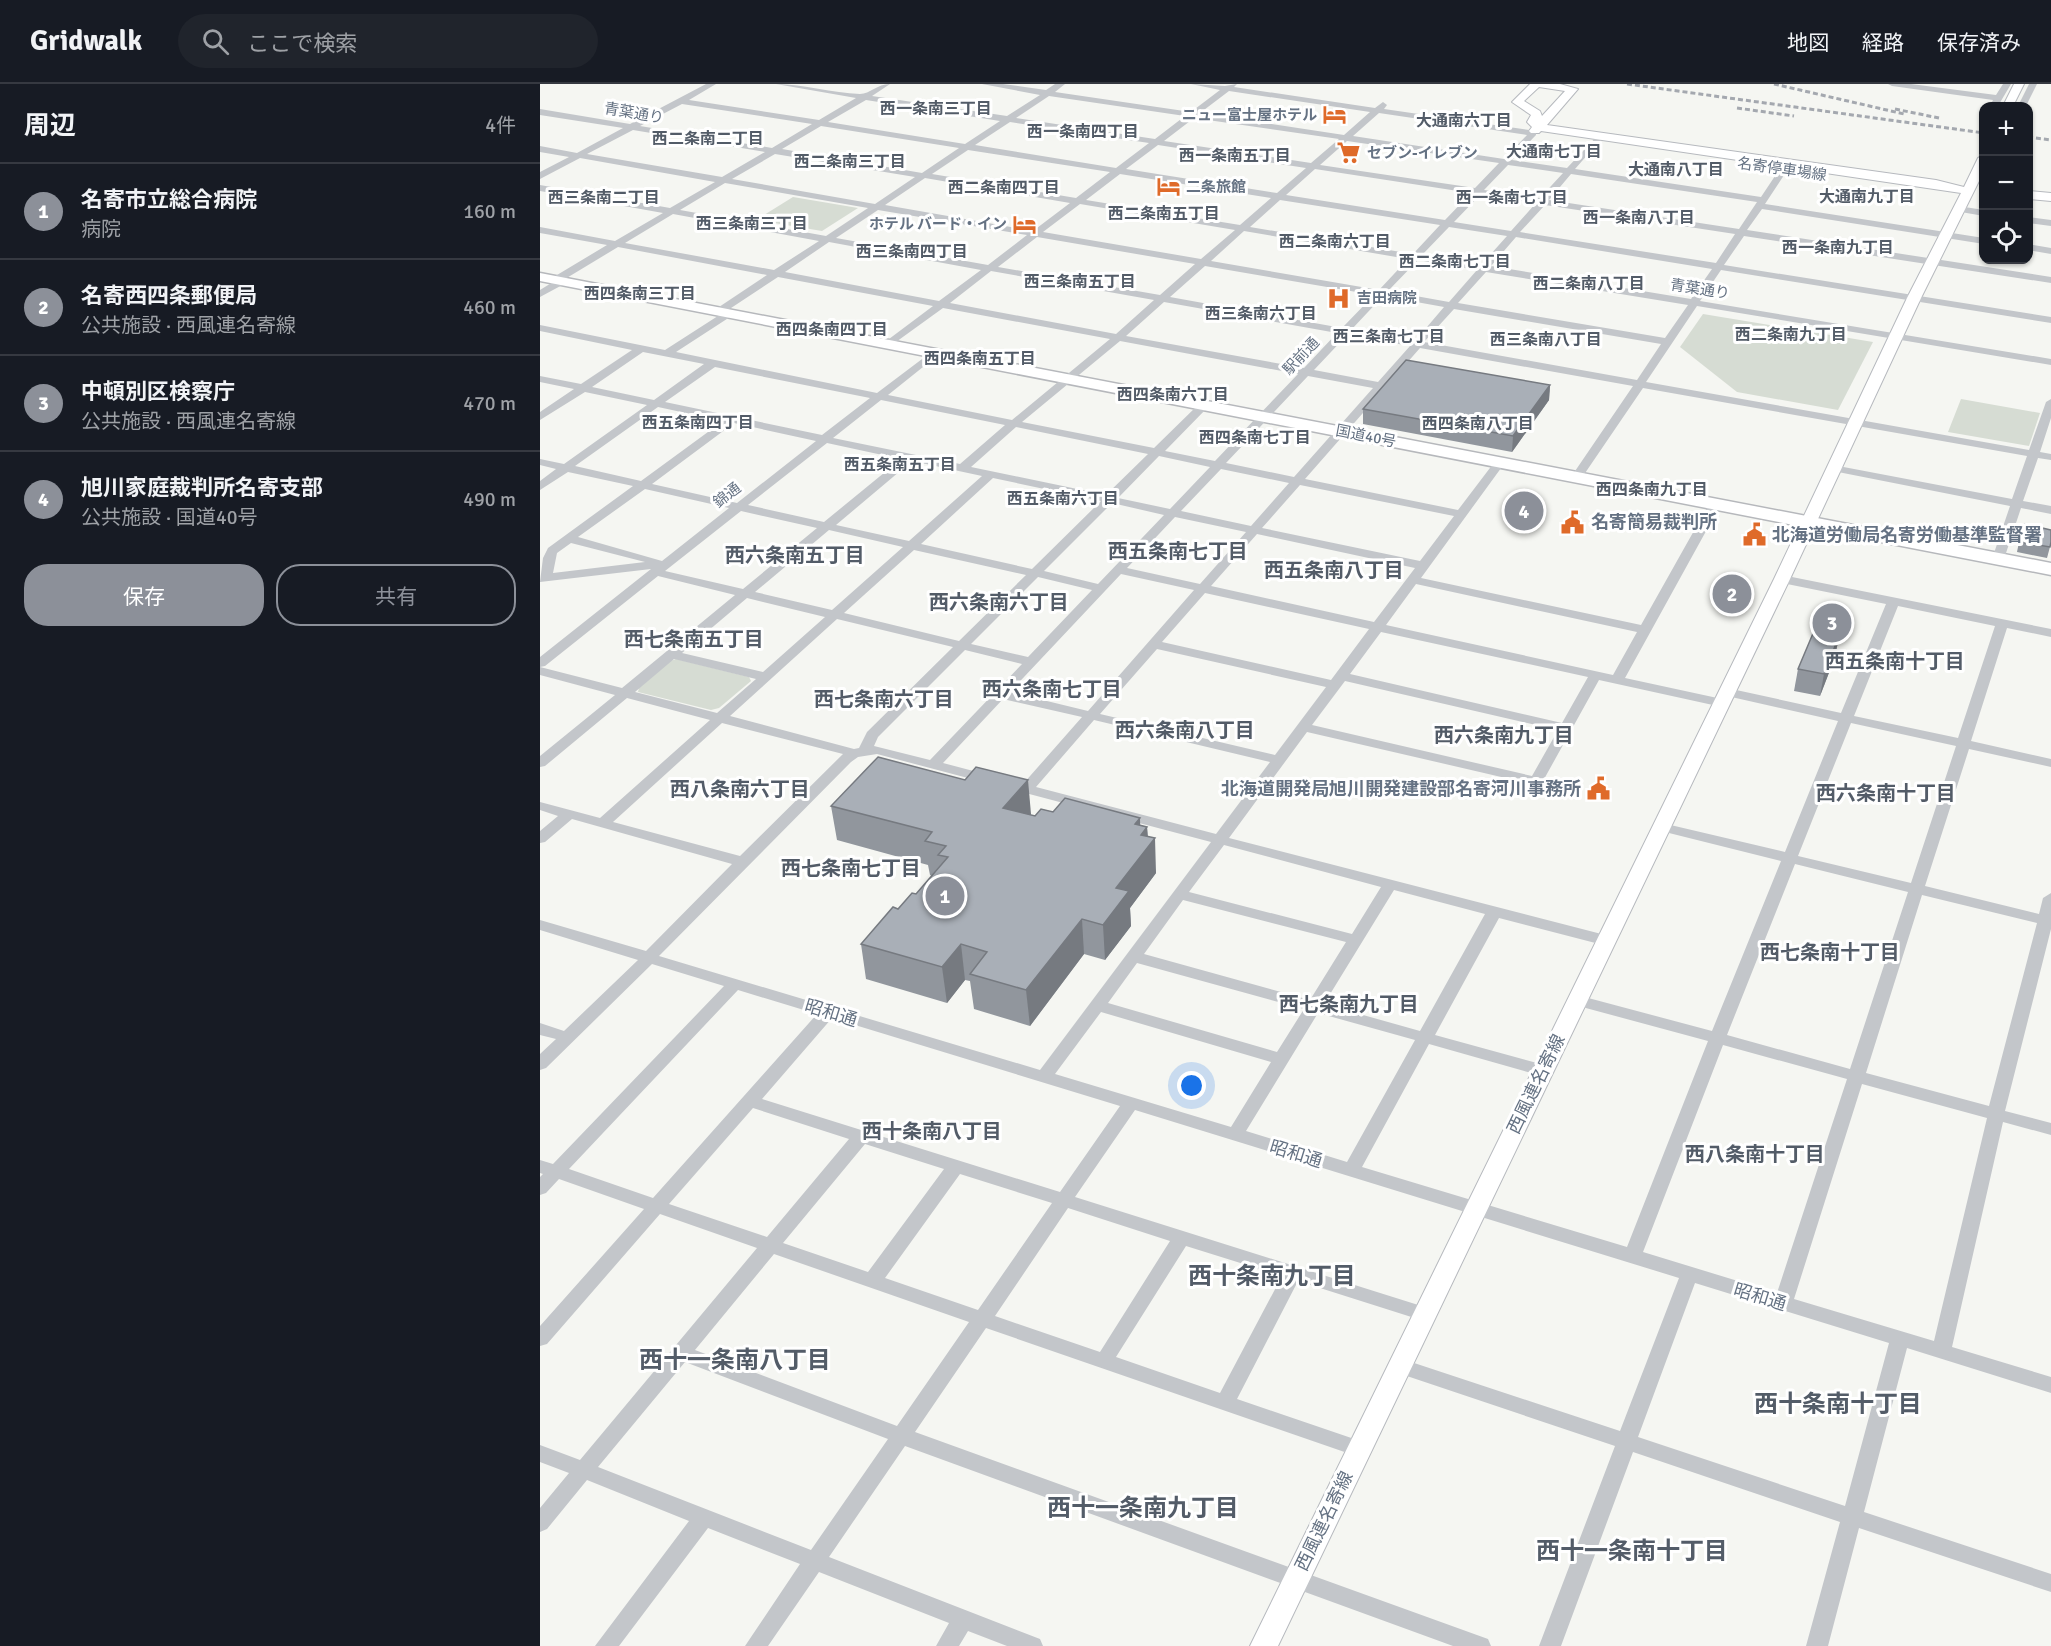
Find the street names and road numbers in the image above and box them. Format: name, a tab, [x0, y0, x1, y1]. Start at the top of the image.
street label: 青葉通り	[603, 99, 665, 127]
street label: 名寄停車場線	[1736, 154, 1828, 184]
street label: 青葉通り	[1669, 275, 1731, 303]
street label: 駅前通	[1279, 333, 1323, 379]
street label: 国道40号	[1334, 421, 1398, 451]
street label: 錦通	[710, 479, 744, 511]
street label: 昭和通	[802, 995, 860, 1031]
street label: 西風連名寄線	[1502, 1031, 1570, 1137]
street label: 昭和通	[1267, 1136, 1325, 1172]
street label: 昭和通	[1731, 1279, 1789, 1315]
street label: 西風連名寄線	[1290, 1468, 1358, 1574]

